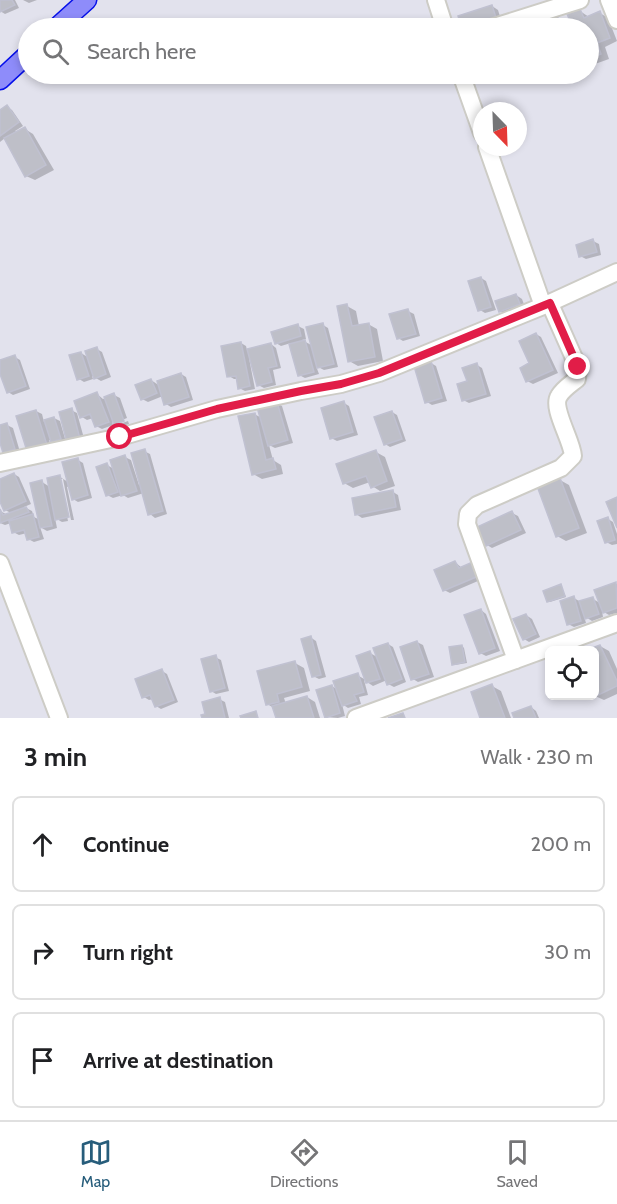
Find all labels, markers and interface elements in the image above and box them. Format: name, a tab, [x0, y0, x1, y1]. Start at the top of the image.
search box	[18, 18, 599, 84]
icon: search	[39, 35, 72, 68]
text: Search here	[87, 38, 196, 65]
north arrow	[473, 102, 527, 156]
route end	[564, 353, 590, 379]
route start	[106, 423, 132, 449]
map controls	[545, 646, 599, 700]
button: locate	[545, 646, 599, 700]
text: 3 min	[24, 741, 87, 773]
text: Walk · 230 m	[481, 745, 593, 769]
icon: ahead	[26, 828, 59, 861]
text: Continue	[83, 831, 169, 858]
text: 200 m	[531, 832, 591, 856]
icon: right	[26, 936, 59, 969]
text: Turn right	[83, 939, 173, 966]
text: 30 m	[544, 940, 591, 964]
icon: arrive	[26, 1044, 59, 1077]
text: Arrive at destination	[83, 1047, 273, 1074]
tab: Map	[79, 1136, 112, 1191]
tab: Directions	[270, 1136, 338, 1191]
tab: Saved	[496, 1136, 538, 1191]

